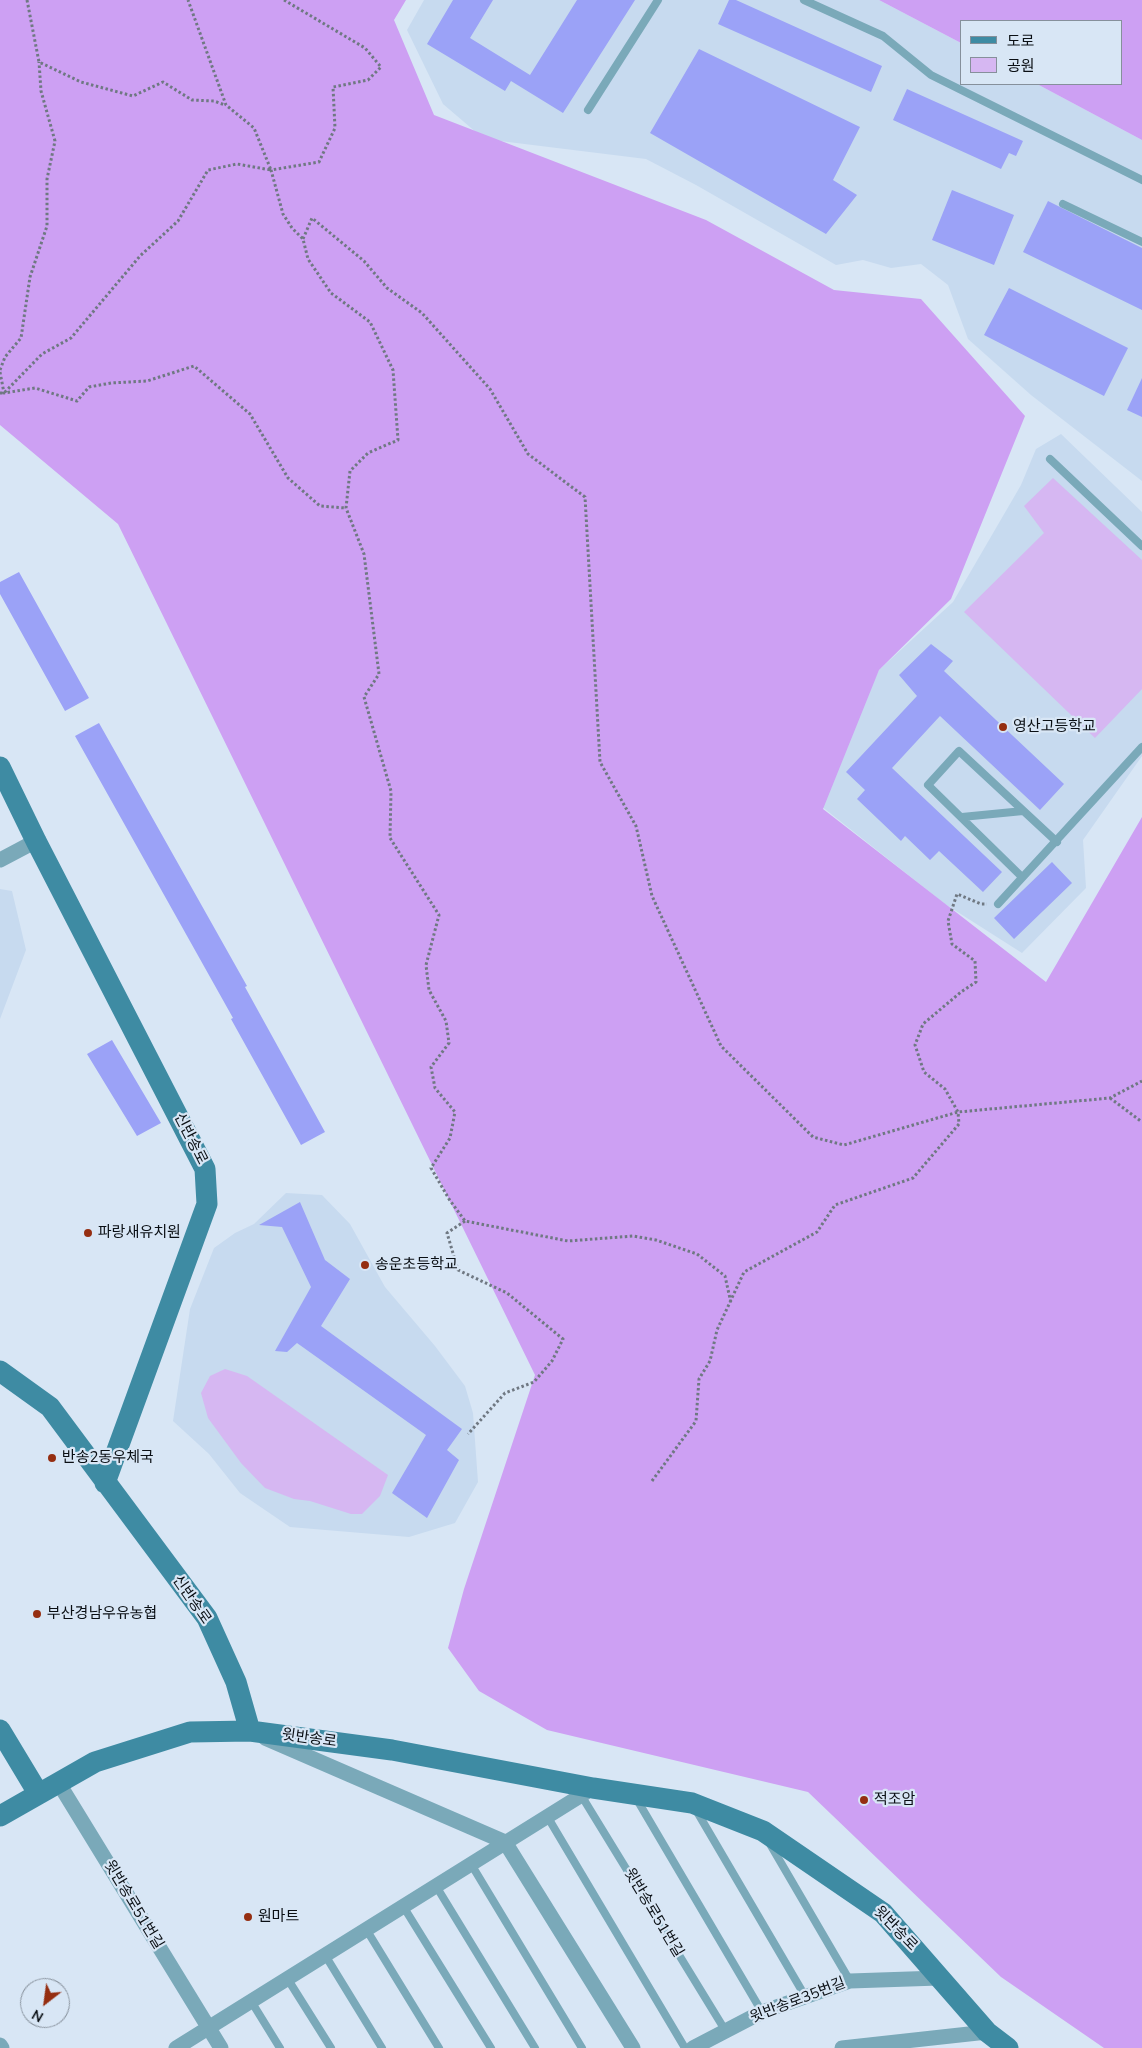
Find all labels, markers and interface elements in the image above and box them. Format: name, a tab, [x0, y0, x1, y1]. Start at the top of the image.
legend	[960, 20, 1122, 85]
text: 도로	[1007, 31, 1035, 51]
text: 공원	[1007, 56, 1035, 76]
place label: 영산고등학교	[1013, 718, 1096, 736]
marker: 영산고등학교	[997, 721, 1009, 733]
street label: 신반송로	[169, 1110, 211, 1168]
place label: 파랑새유치원	[98, 1224, 181, 1242]
marker: 파랑새유치원	[82, 1227, 94, 1239]
place label: 송운초등학교	[375, 1256, 458, 1274]
marker: 송운초등학교	[359, 1259, 371, 1271]
place label: 반송2동우체국	[62, 1449, 154, 1467]
marker: 반송2동우체국	[46, 1452, 58, 1464]
street label: 신반송로	[168, 1572, 214, 1628]
place label: 부산경남우유농협	[47, 1605, 157, 1623]
marker: 부산경남우유농협	[31, 1608, 43, 1620]
street label: 윗반송로	[280, 1726, 338, 1752]
place label: 적조암	[874, 1791, 915, 1809]
marker: 적조암	[858, 1794, 870, 1806]
street label: 윗반송로51번길	[99, 1857, 167, 1953]
street label: 윗반송로51번길	[619, 1865, 687, 1961]
street label: 윗반송로	[869, 1903, 921, 1955]
place label: 원마트	[258, 1908, 299, 1926]
marker: 원마트	[242, 1911, 254, 1923]
street label: 윗반송로35번길	[748, 1975, 848, 2027]
north arrow	[20, 1978, 70, 2028]
text: N	[28, 2005, 47, 2026]

